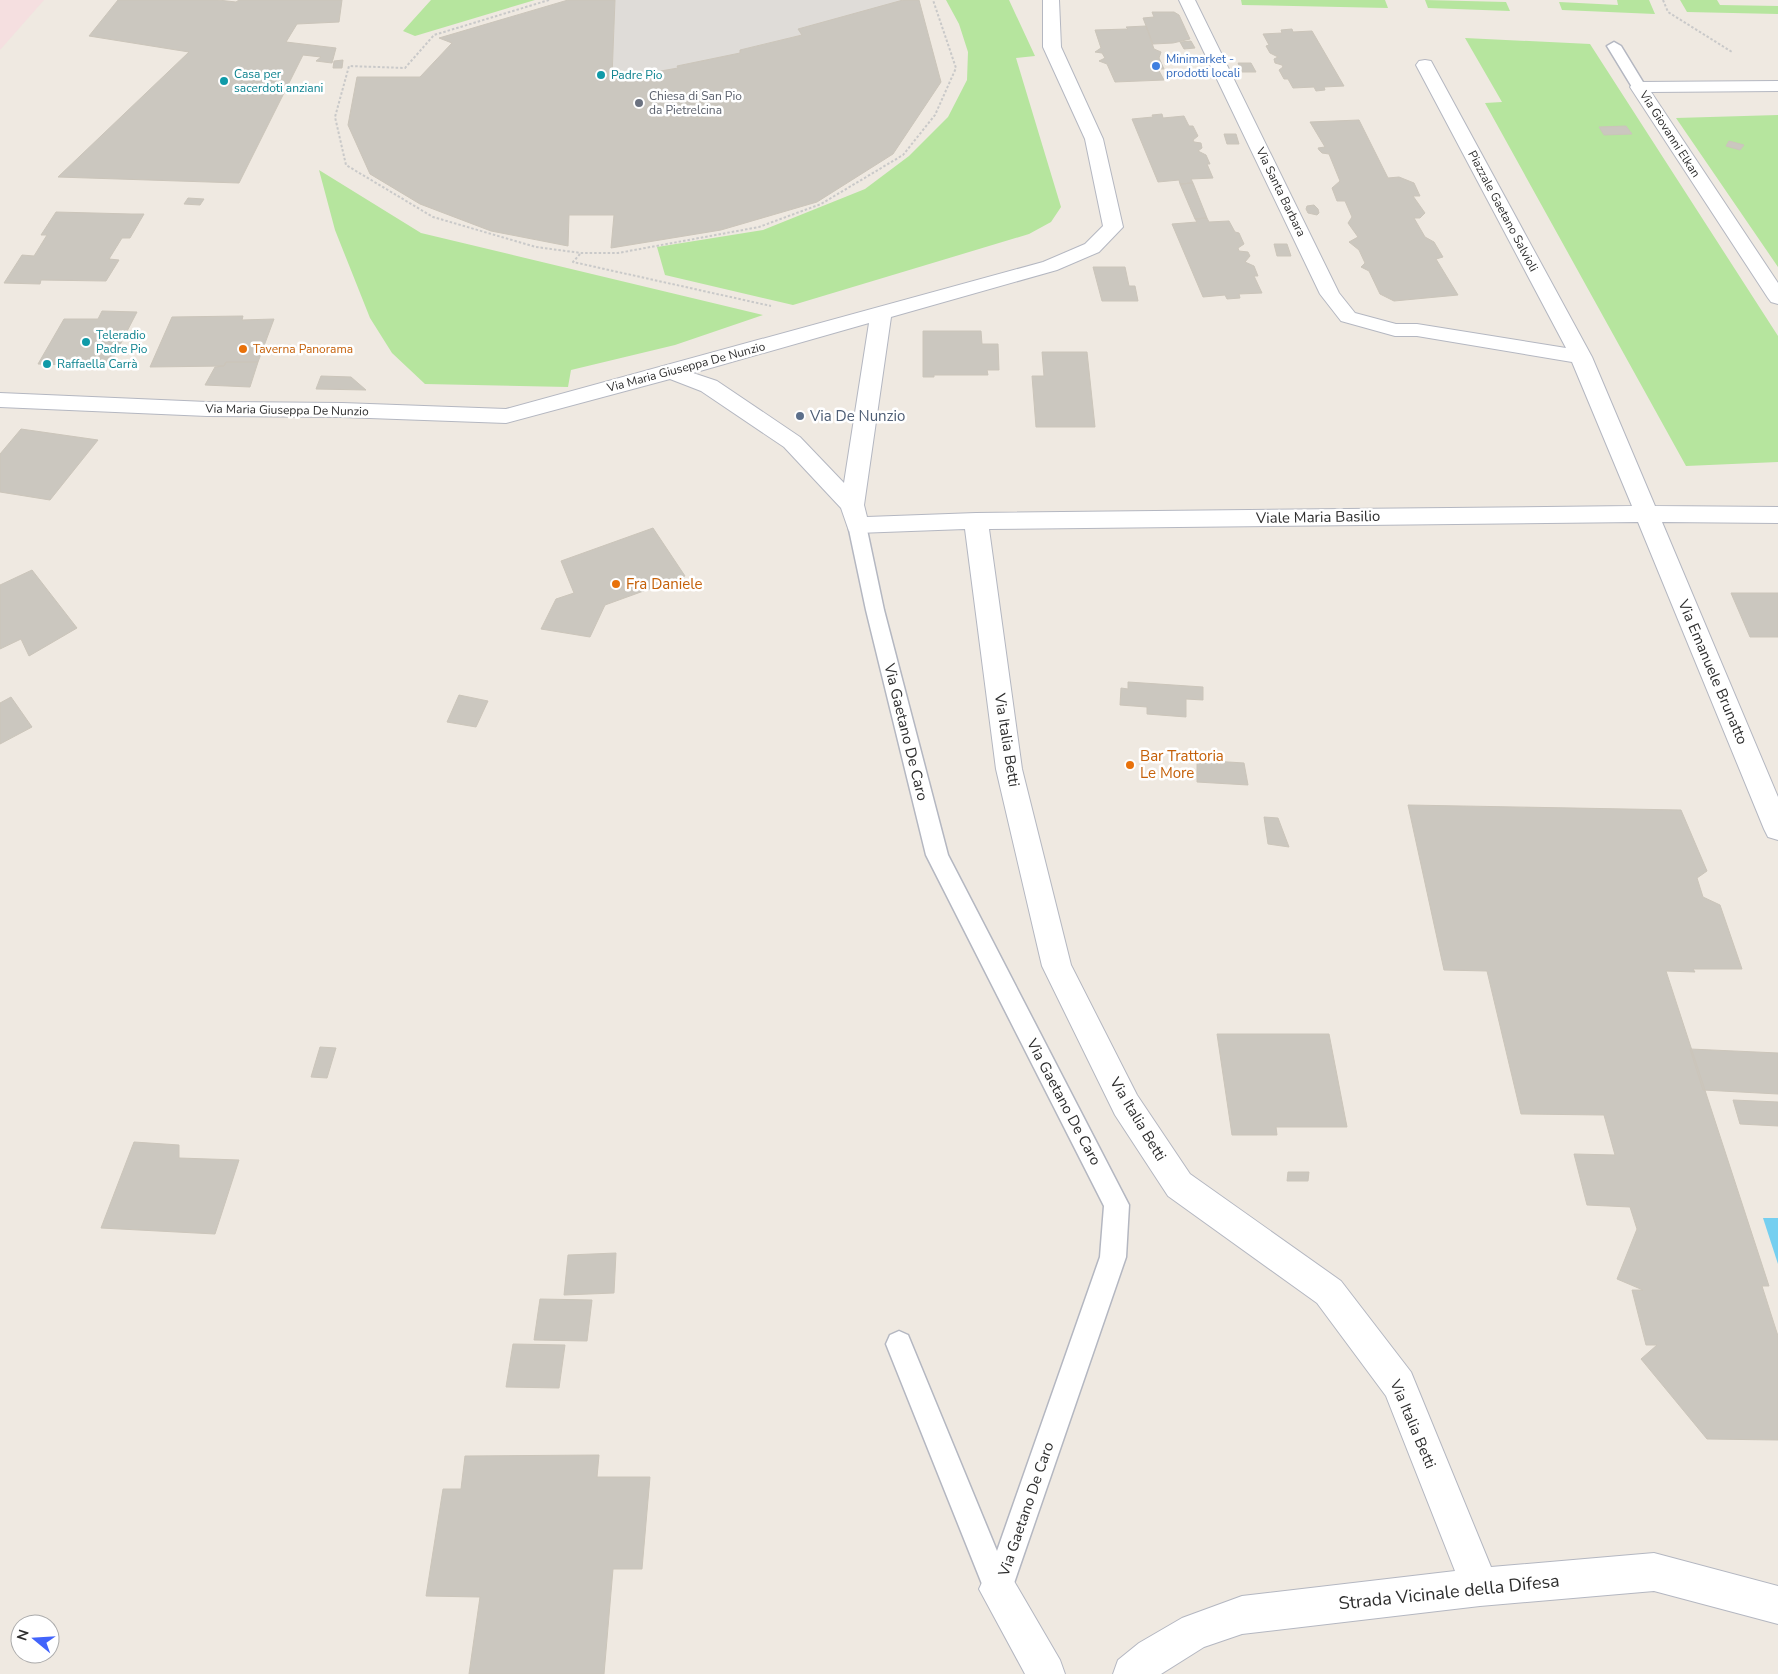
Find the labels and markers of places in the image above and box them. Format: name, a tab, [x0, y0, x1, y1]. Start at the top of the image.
place label: Minimarket - prodotti locali	[1166, 51, 1240, 81]
marker: Minimarket - prodotti locali	[1150, 60, 1162, 72]
place label: Casa per sacerdoti anziani	[234, 66, 323, 96]
place label: Padre Pio	[611, 67, 663, 83]
marker: Padre Pio	[595, 69, 607, 81]
marker: Casa per sacerdoti anziani	[218, 75, 230, 87]
place label: Chiesa di San Pio da Pietrelcina	[649, 88, 742, 118]
marker: Chiesa di San Pio da Pietrelcina	[633, 97, 645, 109]
place label: Teleradio Padre Pio	[96, 327, 148, 357]
marker: Teleradio Padre Pio	[80, 336, 92, 348]
place label: Taverna Panorama	[253, 341, 353, 357]
marker: Taverna Panorama	[237, 343, 249, 355]
place label: Raffaella Carrà	[57, 356, 138, 372]
marker: Raffaella Carrà	[41, 358, 53, 370]
place label: Via De Nunzio	[809, 406, 905, 426]
marker: Via De Nunzio	[794, 410, 806, 422]
place label: Fra Daniele	[626, 574, 703, 594]
marker: Fra Daniele	[610, 578, 622, 590]
place label: Bar Trattoria Le More	[1140, 746, 1224, 783]
marker: Bar Trattoria Le More	[1124, 759, 1136, 771]

